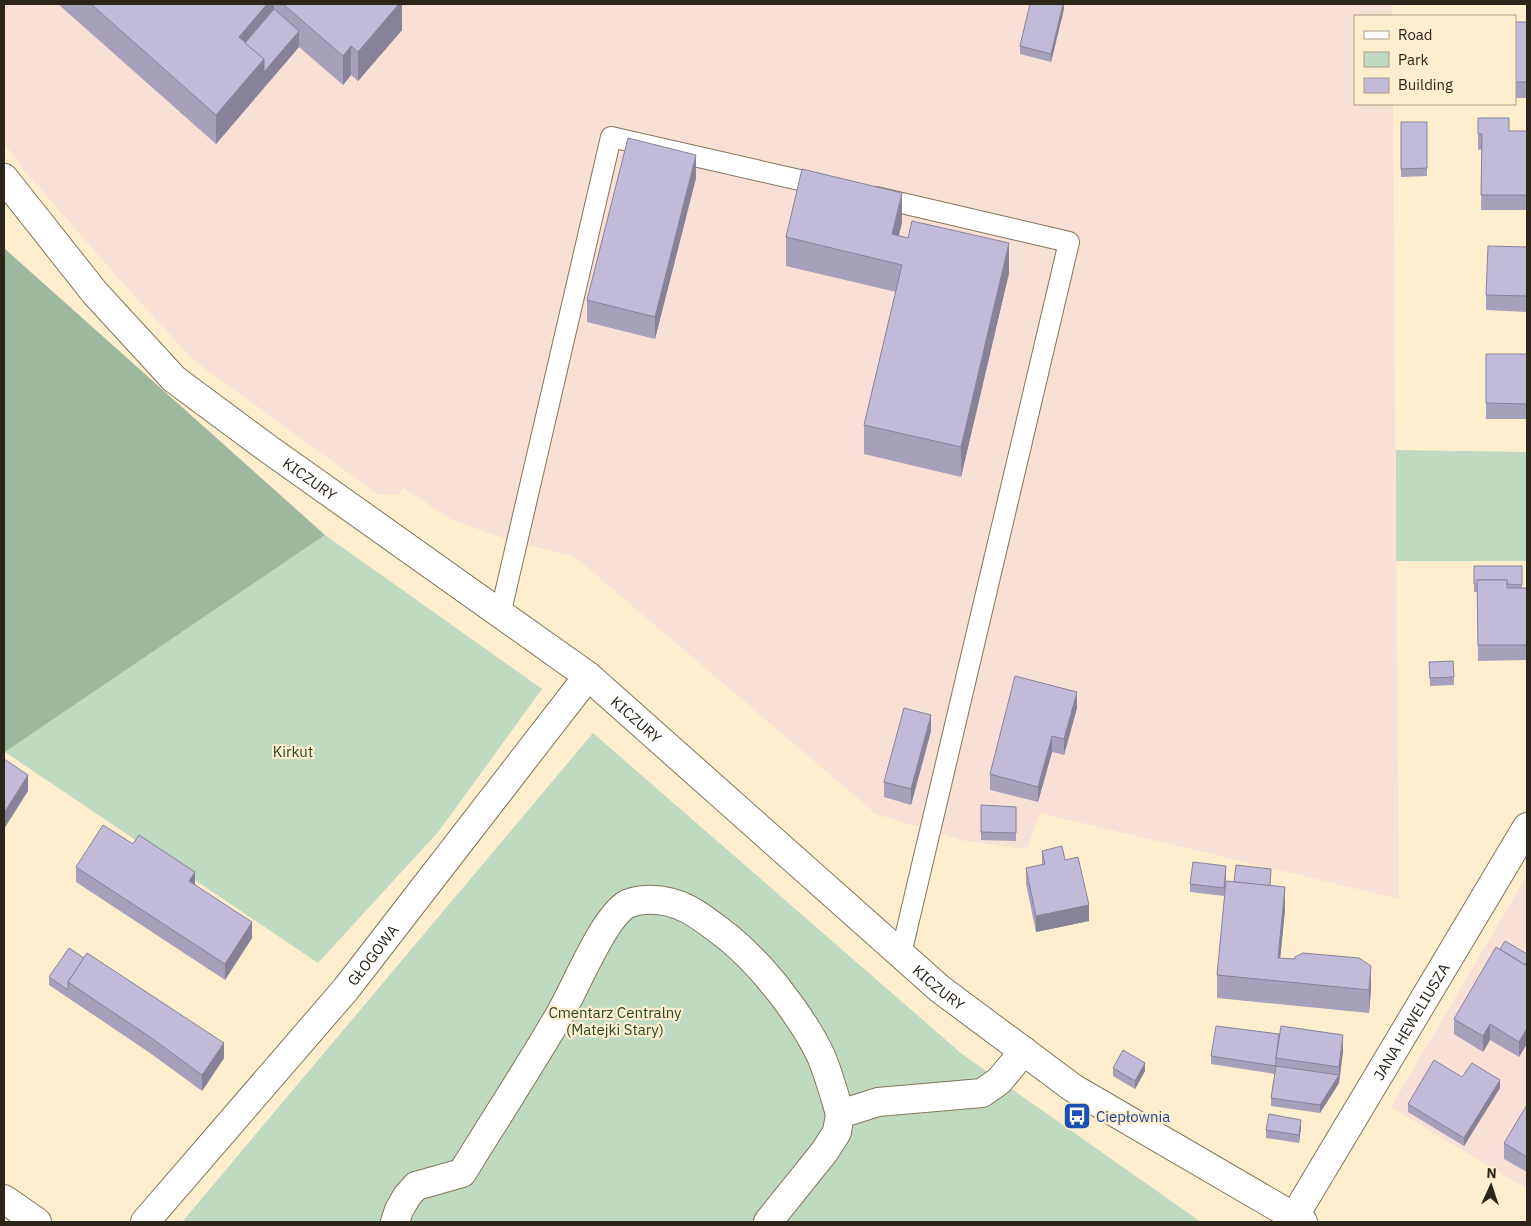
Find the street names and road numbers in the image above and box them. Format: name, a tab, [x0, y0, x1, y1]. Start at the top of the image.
street label: KICZURY	[279, 453, 341, 504]
street label: KICZURY	[607, 692, 666, 747]
street label: GŁOGOWA	[343, 920, 402, 989]
street label: JANA HEWELIUSZA	[1369, 959, 1453, 1083]
street label: KICZURY	[909, 960, 969, 1014]

